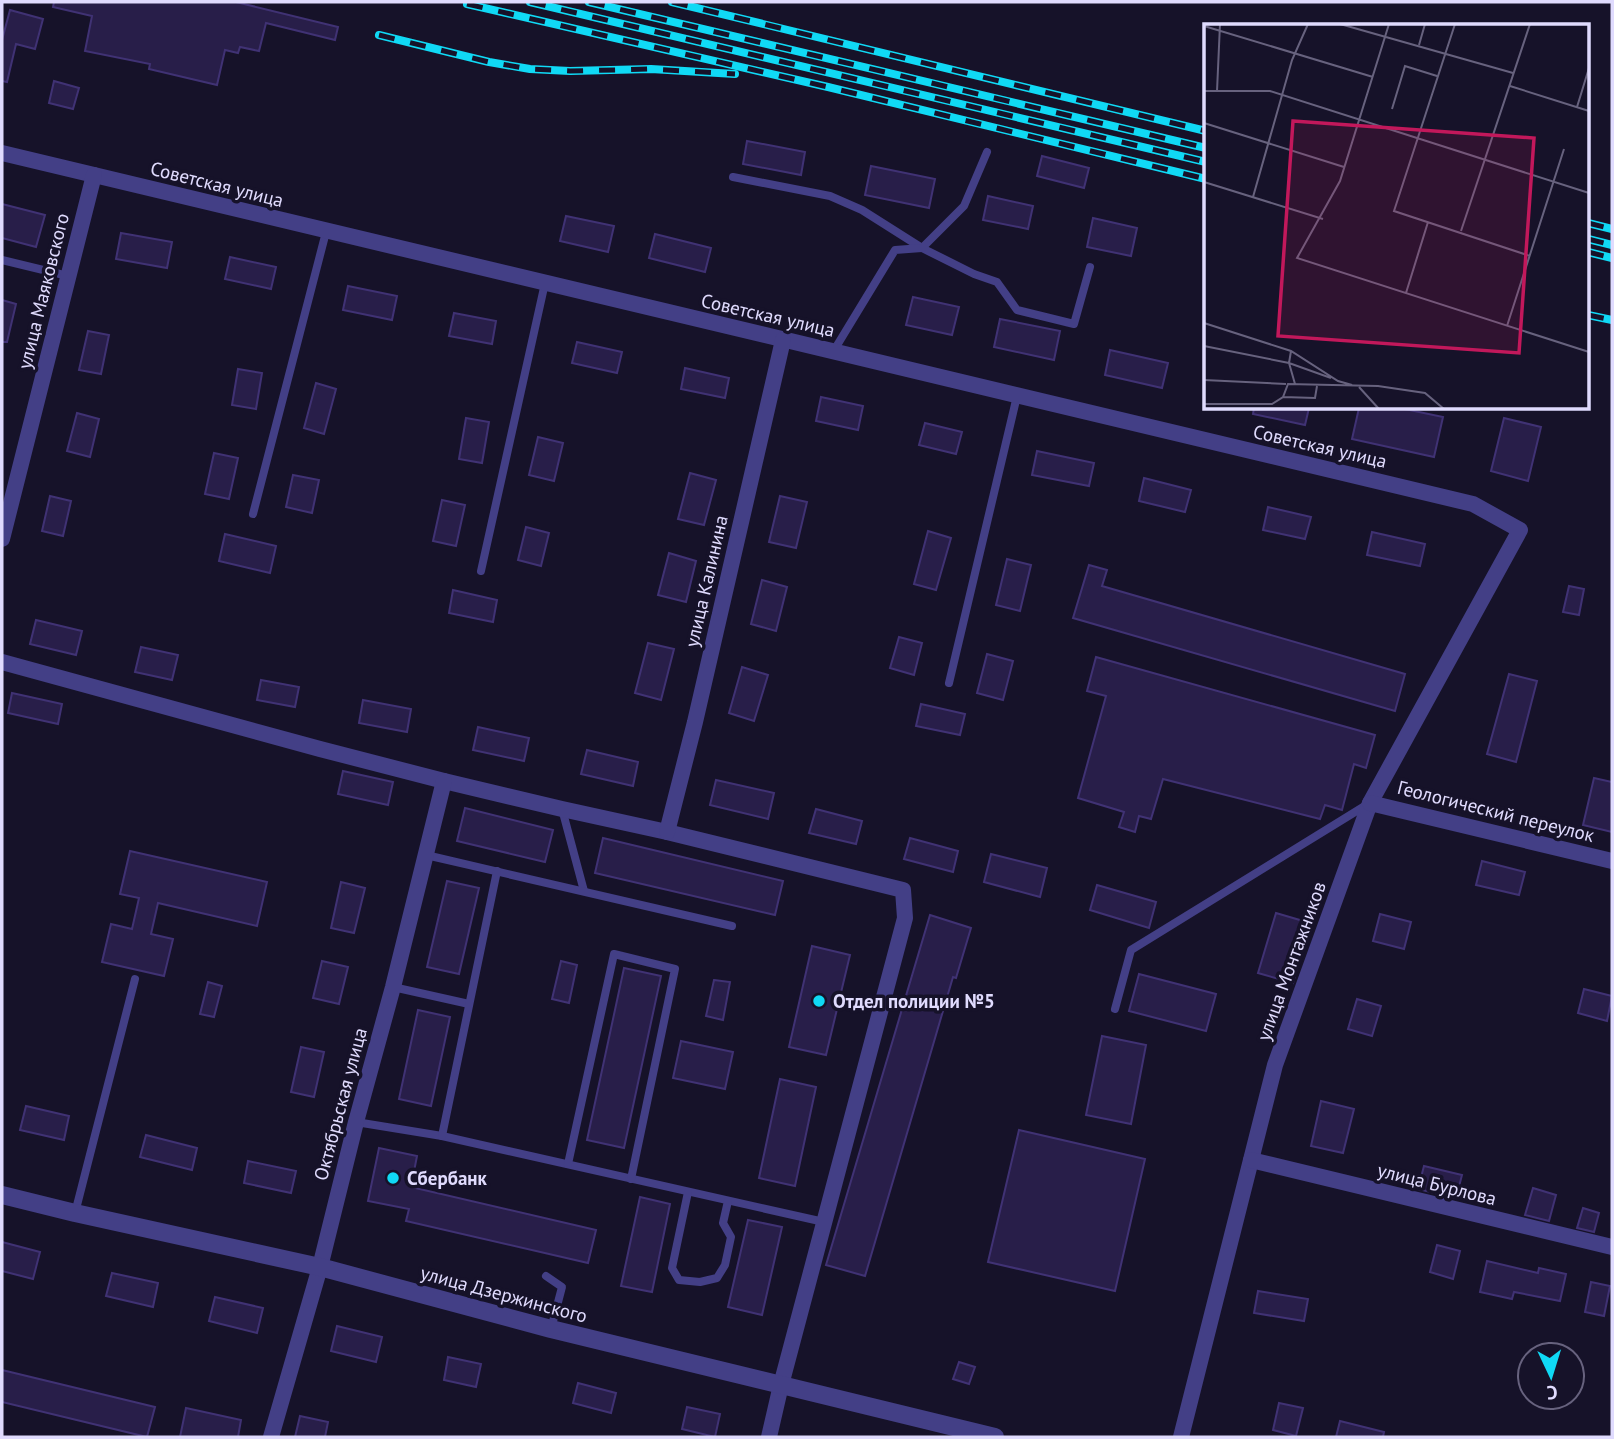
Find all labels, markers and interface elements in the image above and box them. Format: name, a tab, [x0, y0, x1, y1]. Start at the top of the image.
inset map	[1204, 24, 1590, 410]
street label: Советская улица	[148, 156, 286, 212]
street label: улица Маяковского	[12, 210, 74, 372]
street label: Советская улица	[699, 288, 837, 342]
street label: Советская улица	[1251, 419, 1389, 473]
street label: улица Калинина	[679, 513, 733, 649]
street label: Геологический переулок	[1395, 775, 1597, 847]
street label: улица Монтажников	[1251, 878, 1331, 1044]
place label: Отдел полиции №5	[833, 989, 995, 1013]
marker: Отдел полиции №5	[811, 993, 827, 1009]
street label: Октябрьская улица	[308, 1025, 372, 1183]
street label: улица Бурлова	[1375, 1158, 1499, 1210]
place label: Сбербанк	[407, 1166, 488, 1190]
marker: Сбербанк	[385, 1170, 401, 1186]
street label: улица Дзержинского	[418, 1260, 590, 1328]
north arrow	[1516, 1341, 1586, 1411]
text: С	[1546, 1381, 1558, 1405]

